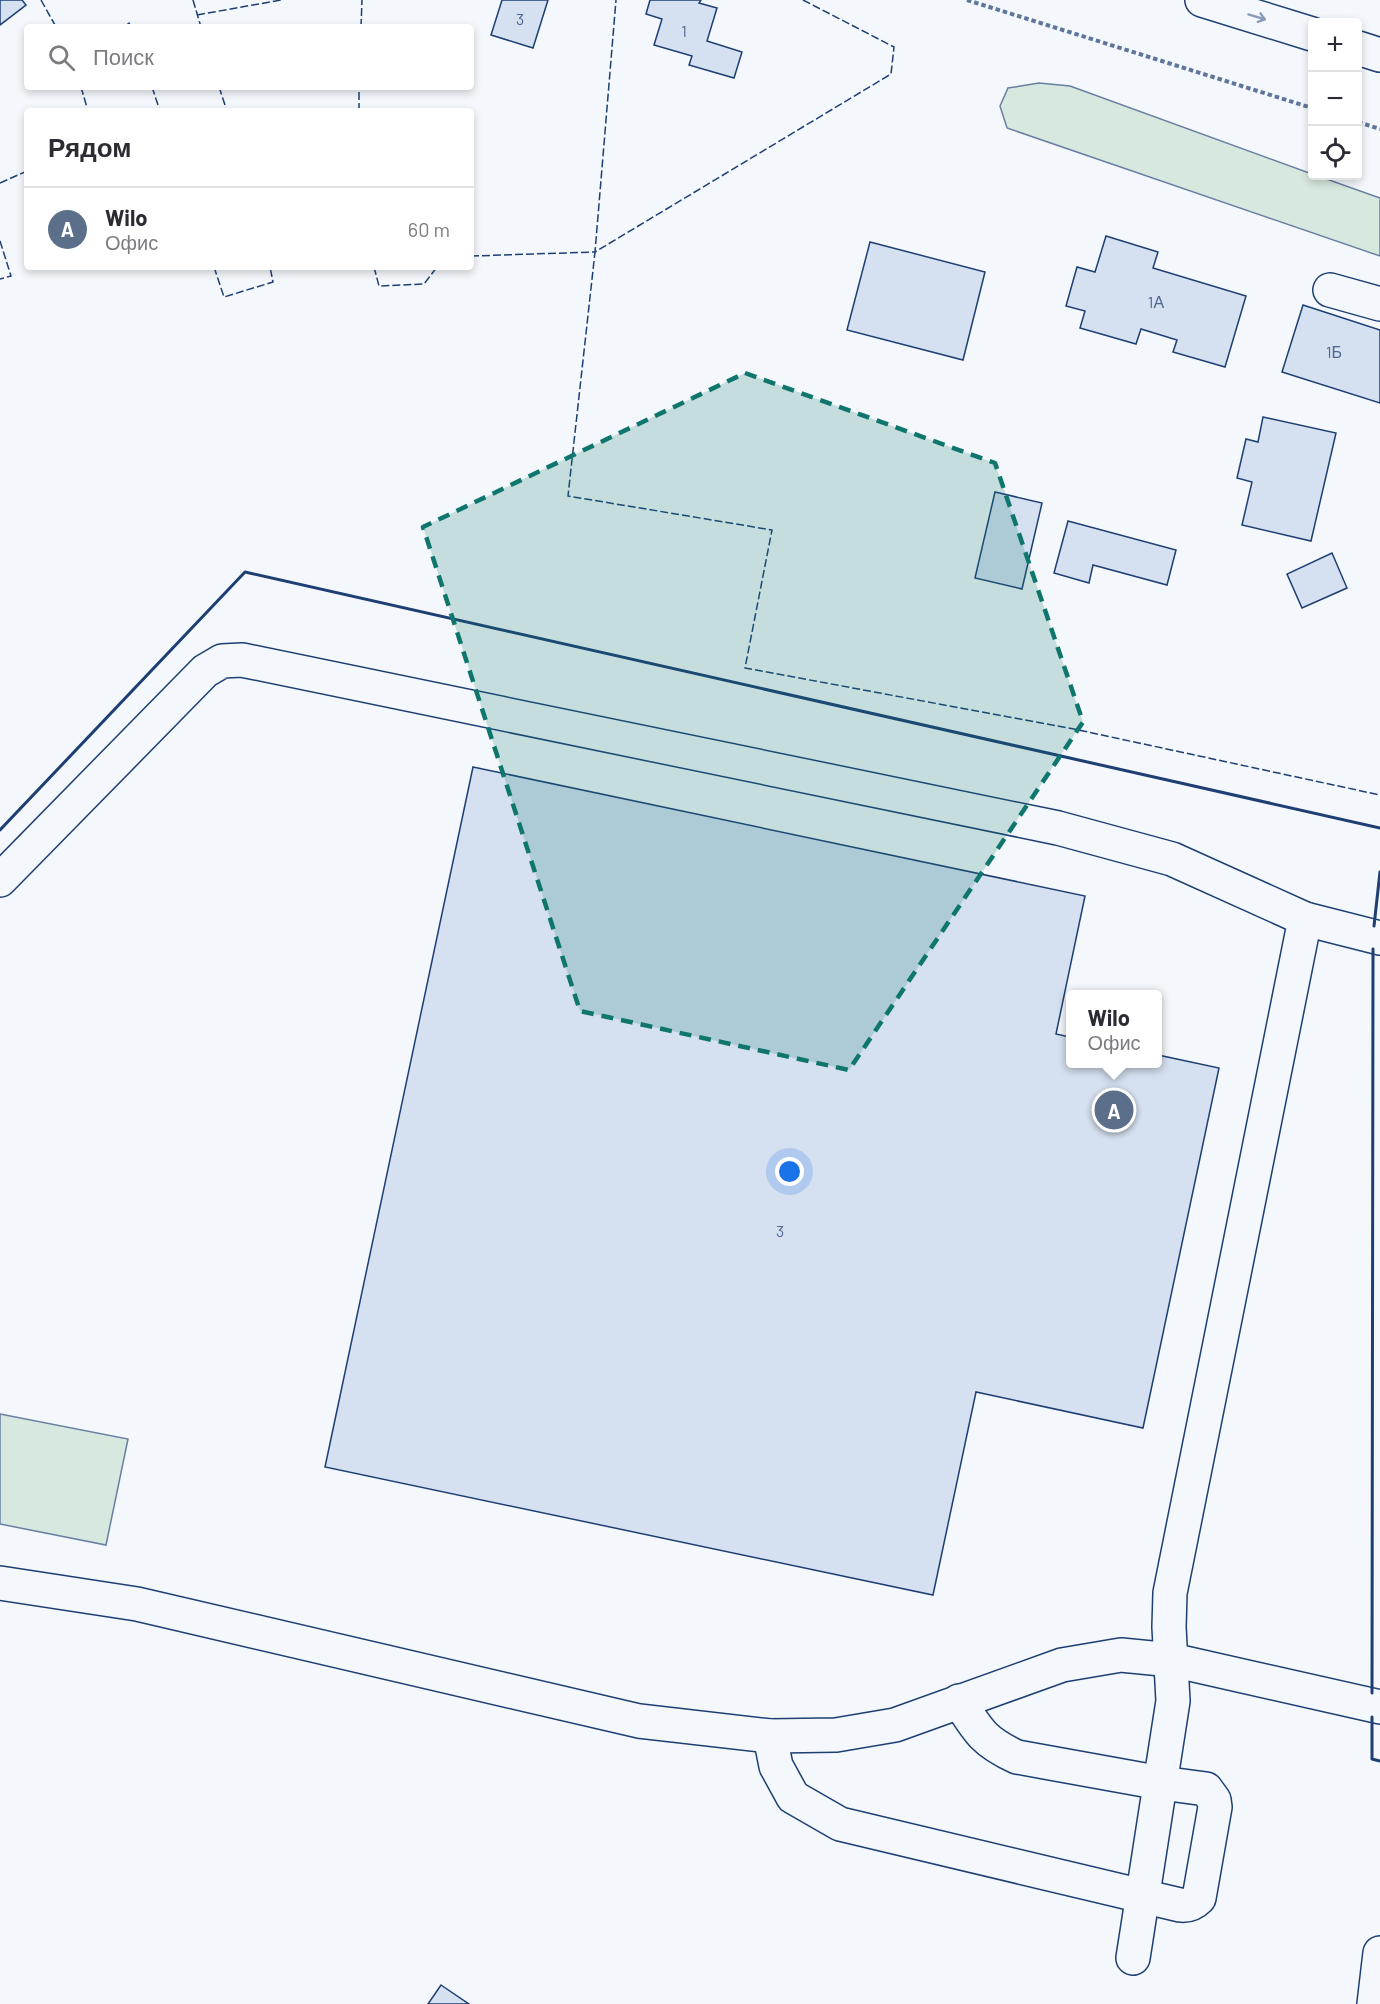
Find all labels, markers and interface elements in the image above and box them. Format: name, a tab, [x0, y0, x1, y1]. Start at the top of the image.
house number: 3	[516, 9, 524, 28]
one-way arrow	[1247, 12, 1266, 23]
map controls	[1308, 18, 1362, 180]
button: +	[1308, 18, 1362, 72]
house number: 1	[681, 21, 687, 40]
search box	[24, 24, 474, 90]
icon: search	[45, 41, 78, 74]
text: Поиск	[93, 43, 154, 69]
button: −	[1308, 72, 1362, 126]
button: locate	[1308, 126, 1362, 180]
text: Рядом	[48, 131, 131, 162]
text: Wilo	[105, 204, 148, 230]
text: A	[61, 217, 74, 241]
text: 60 m	[408, 217, 450, 241]
text: Офис	[105, 230, 158, 254]
house number: 1А	[1148, 292, 1164, 311]
house number: 1Б	[1326, 342, 1342, 361]
popup	[1066, 990, 1162, 1068]
text: Wilo	[1087, 1004, 1130, 1030]
text: Офис	[1087, 1030, 1141, 1054]
pin: A	[1094, 1088, 1134, 1132]
your location	[775, 1157, 804, 1186]
house number: 3	[776, 1221, 784, 1240]

